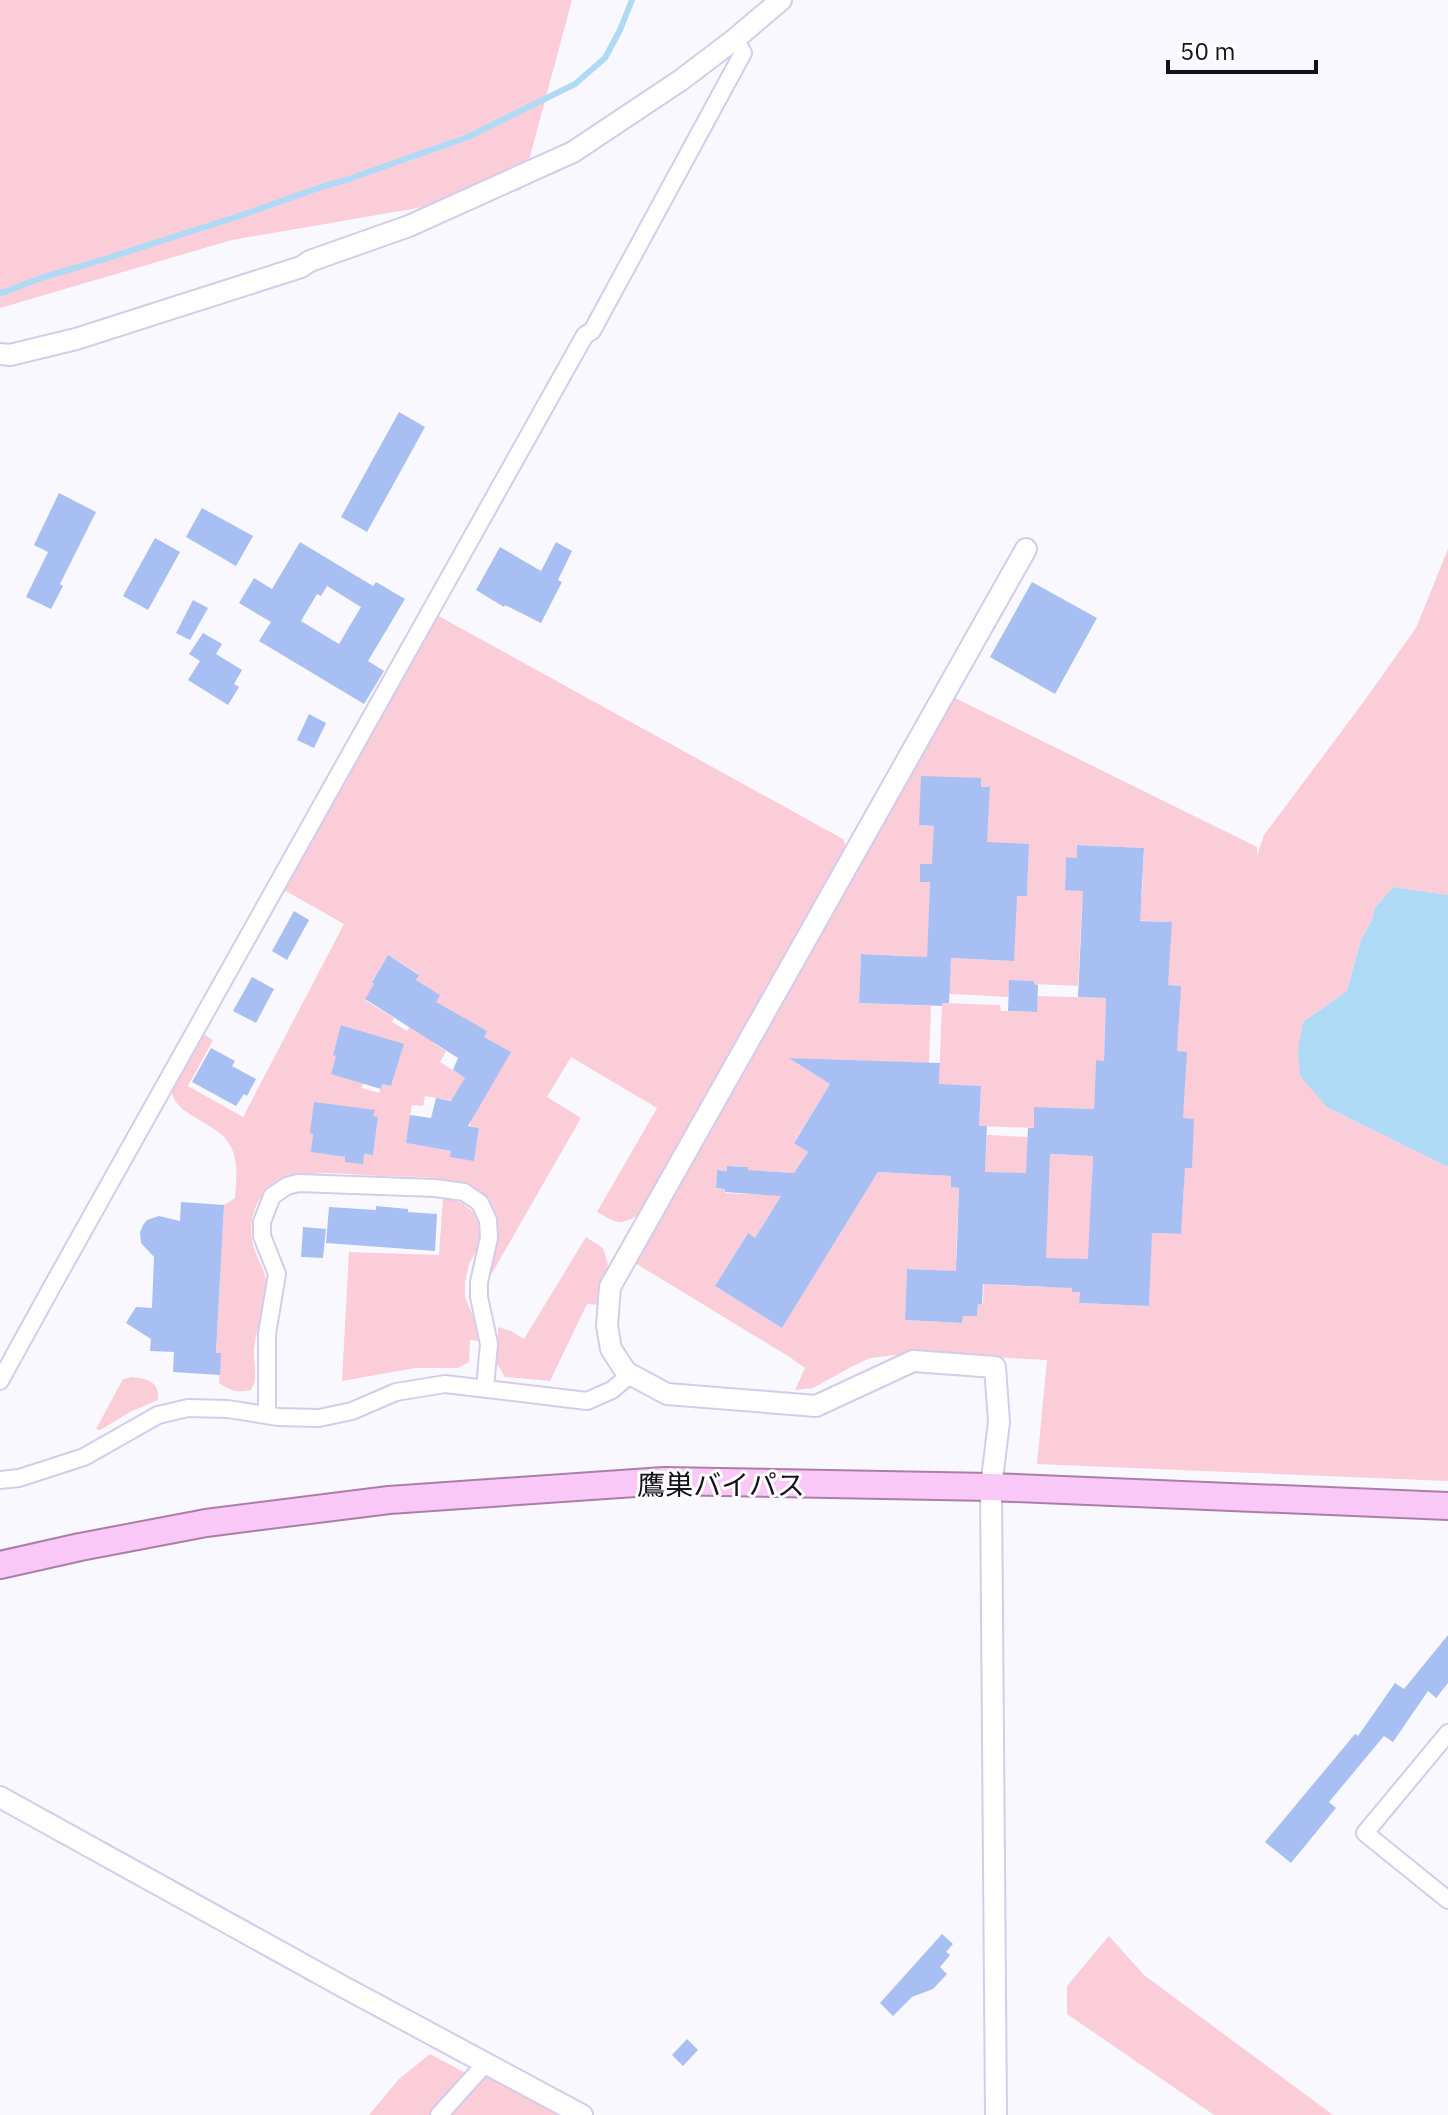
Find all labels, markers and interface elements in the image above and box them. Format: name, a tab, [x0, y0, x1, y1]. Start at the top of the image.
scale bar	[1168, 24, 1316, 74]
text: 50 m	[1180, 35, 1235, 67]
street label: 鷹巣バイパス	[637, 1466, 805, 1503]

